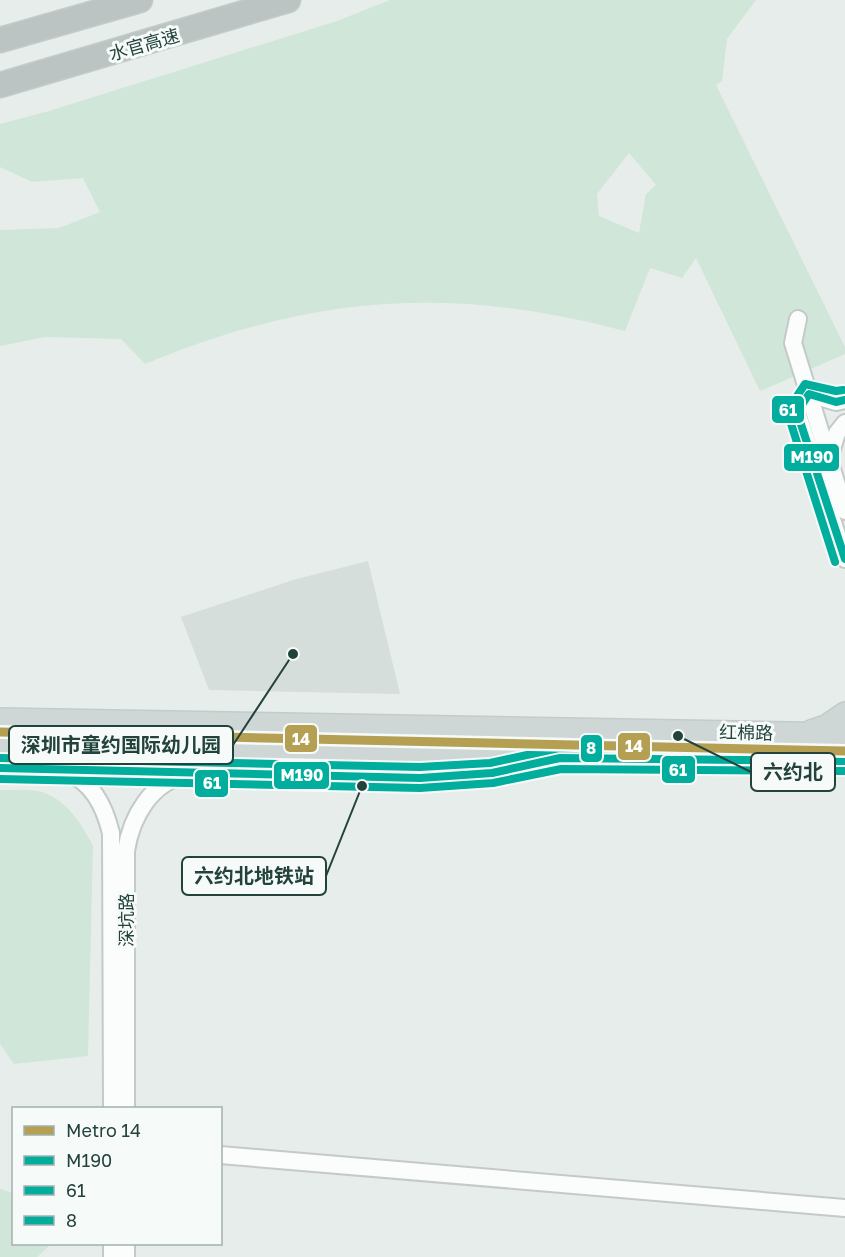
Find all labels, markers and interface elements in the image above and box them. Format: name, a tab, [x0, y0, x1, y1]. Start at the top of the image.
street label: 水官高速	[106, 24, 182, 64]
line badge: 61	[771, 395, 805, 424]
text: 61	[779, 400, 797, 420]
line badge: M190	[783, 443, 840, 472]
text: M190	[790, 447, 834, 467]
street label: 红棉路	[719, 721, 773, 743]
line badge: 14	[284, 724, 318, 753]
callout: 深圳市童约国际幼儿园	[9, 726, 233, 764]
text: 14	[292, 729, 310, 749]
text: 深圳市童约国际幼儿园	[21, 732, 221, 756]
line badge: 14	[617, 732, 651, 761]
line badge: 8	[580, 734, 603, 763]
text: 14	[625, 736, 643, 756]
text: 8	[586, 738, 596, 758]
callout: 六约北	[751, 753, 835, 791]
line badge: 61	[661, 755, 696, 784]
text: 六约北	[763, 759, 823, 783]
text: 61	[669, 760, 687, 780]
line badge: M190	[273, 761, 330, 790]
text: M190	[280, 765, 324, 785]
line badge: 61	[194, 769, 229, 798]
text: 61	[203, 773, 221, 793]
callout: 六约北地铁站	[182, 857, 326, 895]
text: 六约北地铁站	[194, 863, 314, 887]
street label: 深坑路	[115, 893, 137, 947]
legend	[12, 1107, 222, 1245]
text: Metro 14	[66, 1119, 141, 1141]
text: M190	[66, 1149, 112, 1171]
text: 61	[66, 1179, 86, 1201]
text: 8	[66, 1209, 77, 1231]

